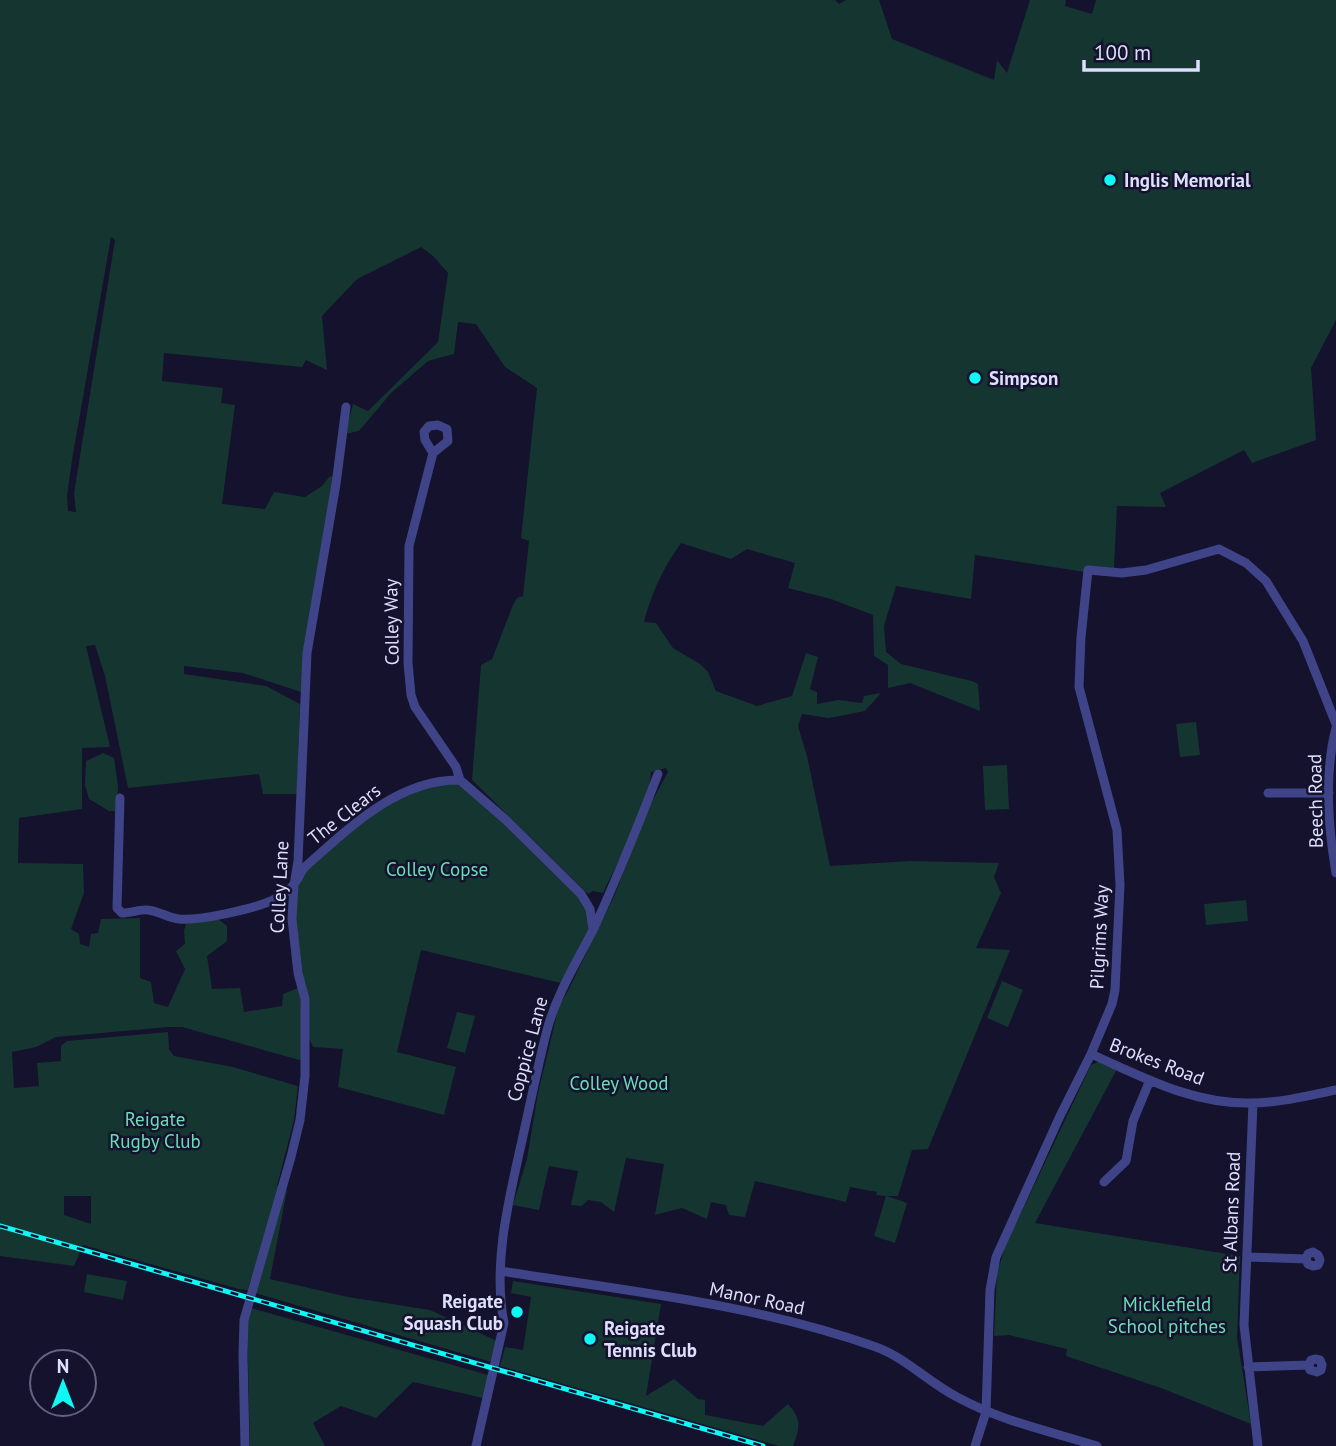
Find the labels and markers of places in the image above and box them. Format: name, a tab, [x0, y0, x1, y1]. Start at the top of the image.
place label: Inglis Memorial	[1124, 168, 1251, 192]
marker: Inglis Memorial	[1102, 172, 1118, 188]
place label: Simpson	[989, 366, 1058, 390]
marker: Simpson	[967, 370, 983, 386]
place label: Reigate Squash Club	[404, 1289, 503, 1335]
marker: Reigate Squash Club	[509, 1304, 525, 1320]
place label: Reigate Tennis Club	[604, 1316, 697, 1362]
marker: Reigate Tennis Club	[582, 1331, 598, 1347]

